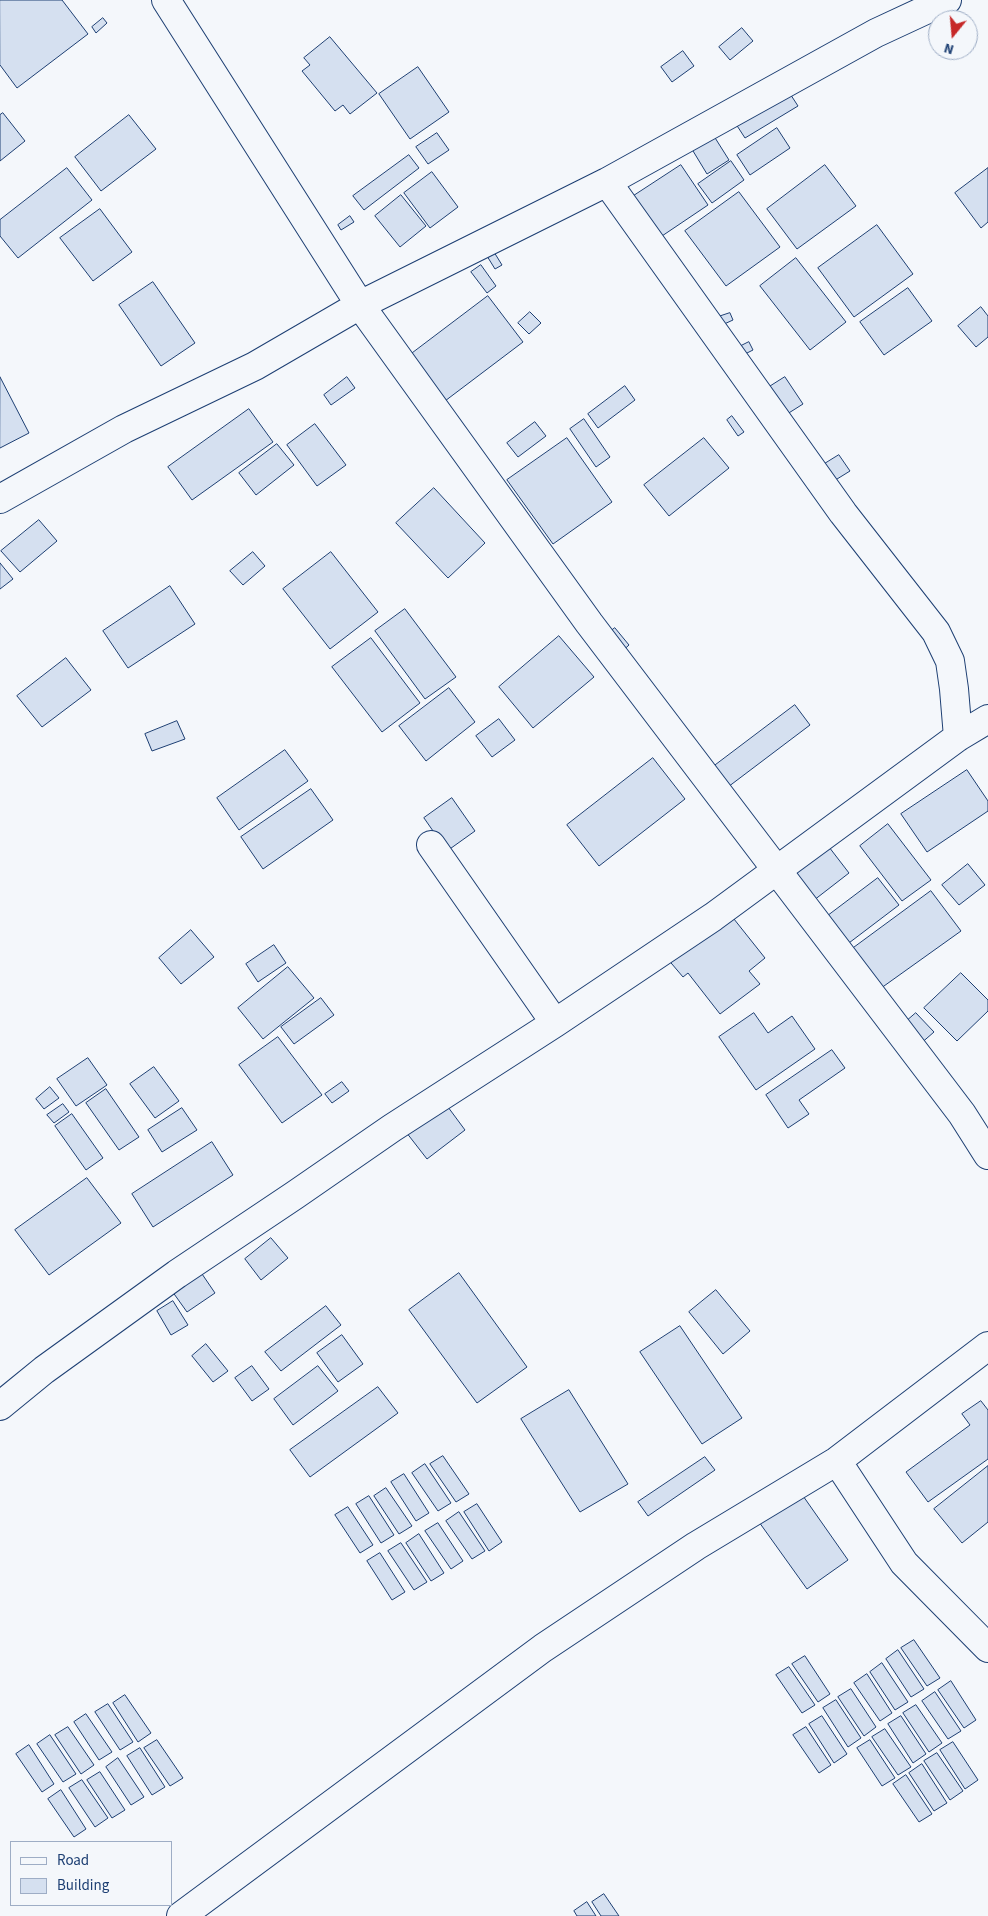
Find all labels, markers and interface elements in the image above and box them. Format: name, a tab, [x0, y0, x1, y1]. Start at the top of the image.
north arrow	[928, 10, 978, 60]
text: N	[942, 37, 956, 59]
legend	[10, 1841, 172, 1906]
text: Road	[57, 1850, 89, 1871]
text: Building	[57, 1875, 109, 1896]

